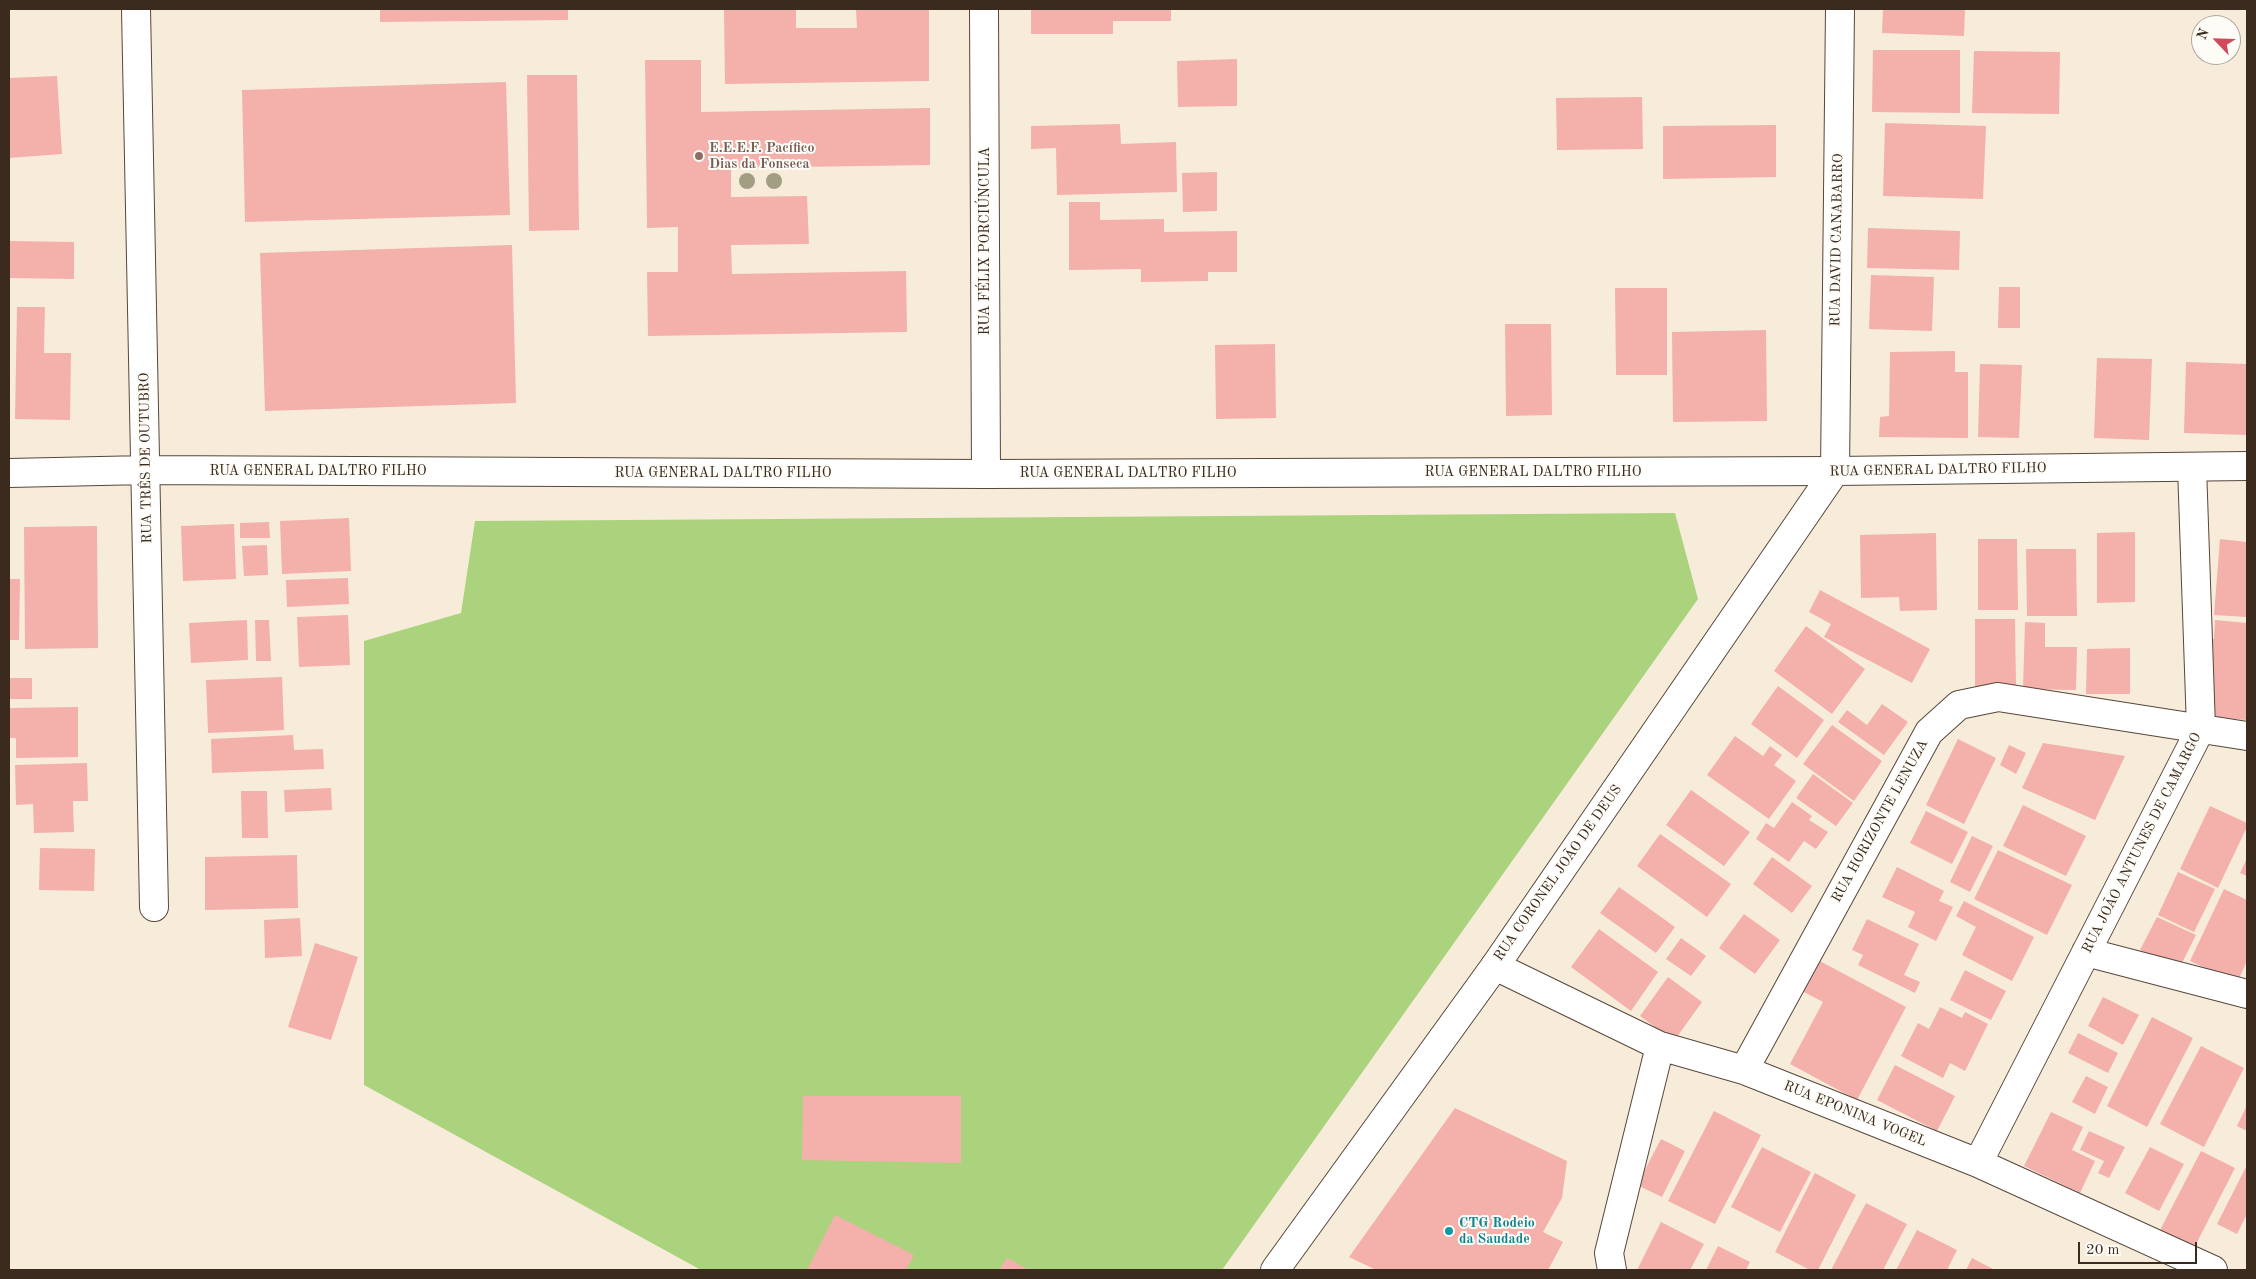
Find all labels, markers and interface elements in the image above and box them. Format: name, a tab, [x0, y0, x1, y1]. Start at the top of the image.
north arrow	[2191, 15, 2241, 65]
text: N	[2195, 27, 2212, 42]
place label: E.E.E.F. Pacífico Dias da Fonseca	[709, 140, 814, 172]
street label: RUA FÉLIX PORCIÚNCULA	[977, 147, 993, 335]
marker: E.E.E.F. Pacífico Dias da Fonseca	[693, 150, 705, 162]
street label: RUA DAVID CANABARRO	[1827, 153, 1847, 327]
street label: RUA TRÊS DE OUTUBRO	[136, 372, 156, 544]
street label: RUA GENERAL DALTRO FILHO	[1829, 460, 2047, 480]
street label: RUA GENERAL DALTRO FILHO	[210, 463, 426, 479]
street label: RUA GENERAL DALTRO FILHO	[1425, 464, 1641, 480]
street label: RUA GENERAL DALTRO FILHO	[615, 465, 831, 481]
street label: RUA GENERAL DALTRO FILHO	[1020, 465, 1236, 481]
street label: RUA JOÃO ANTUNES DE CAMARGO	[2079, 730, 2205, 956]
street label: RUA HORIZONTE LENUZA	[1828, 736, 1932, 906]
street label: RUA CORONEL JOÃO DE DEUS	[1490, 782, 1626, 964]
street label: RUA EPONINA VOGEL	[1781, 1078, 1929, 1150]
place label: CTG Rodeio da Saudade	[1459, 1215, 1535, 1248]
marker: CTG Rodeio da Saudade	[1443, 1225, 1455, 1237]
scale bar	[2081, 1232, 2200, 1264]
text: 20 m	[2086, 1243, 2120, 1258]

